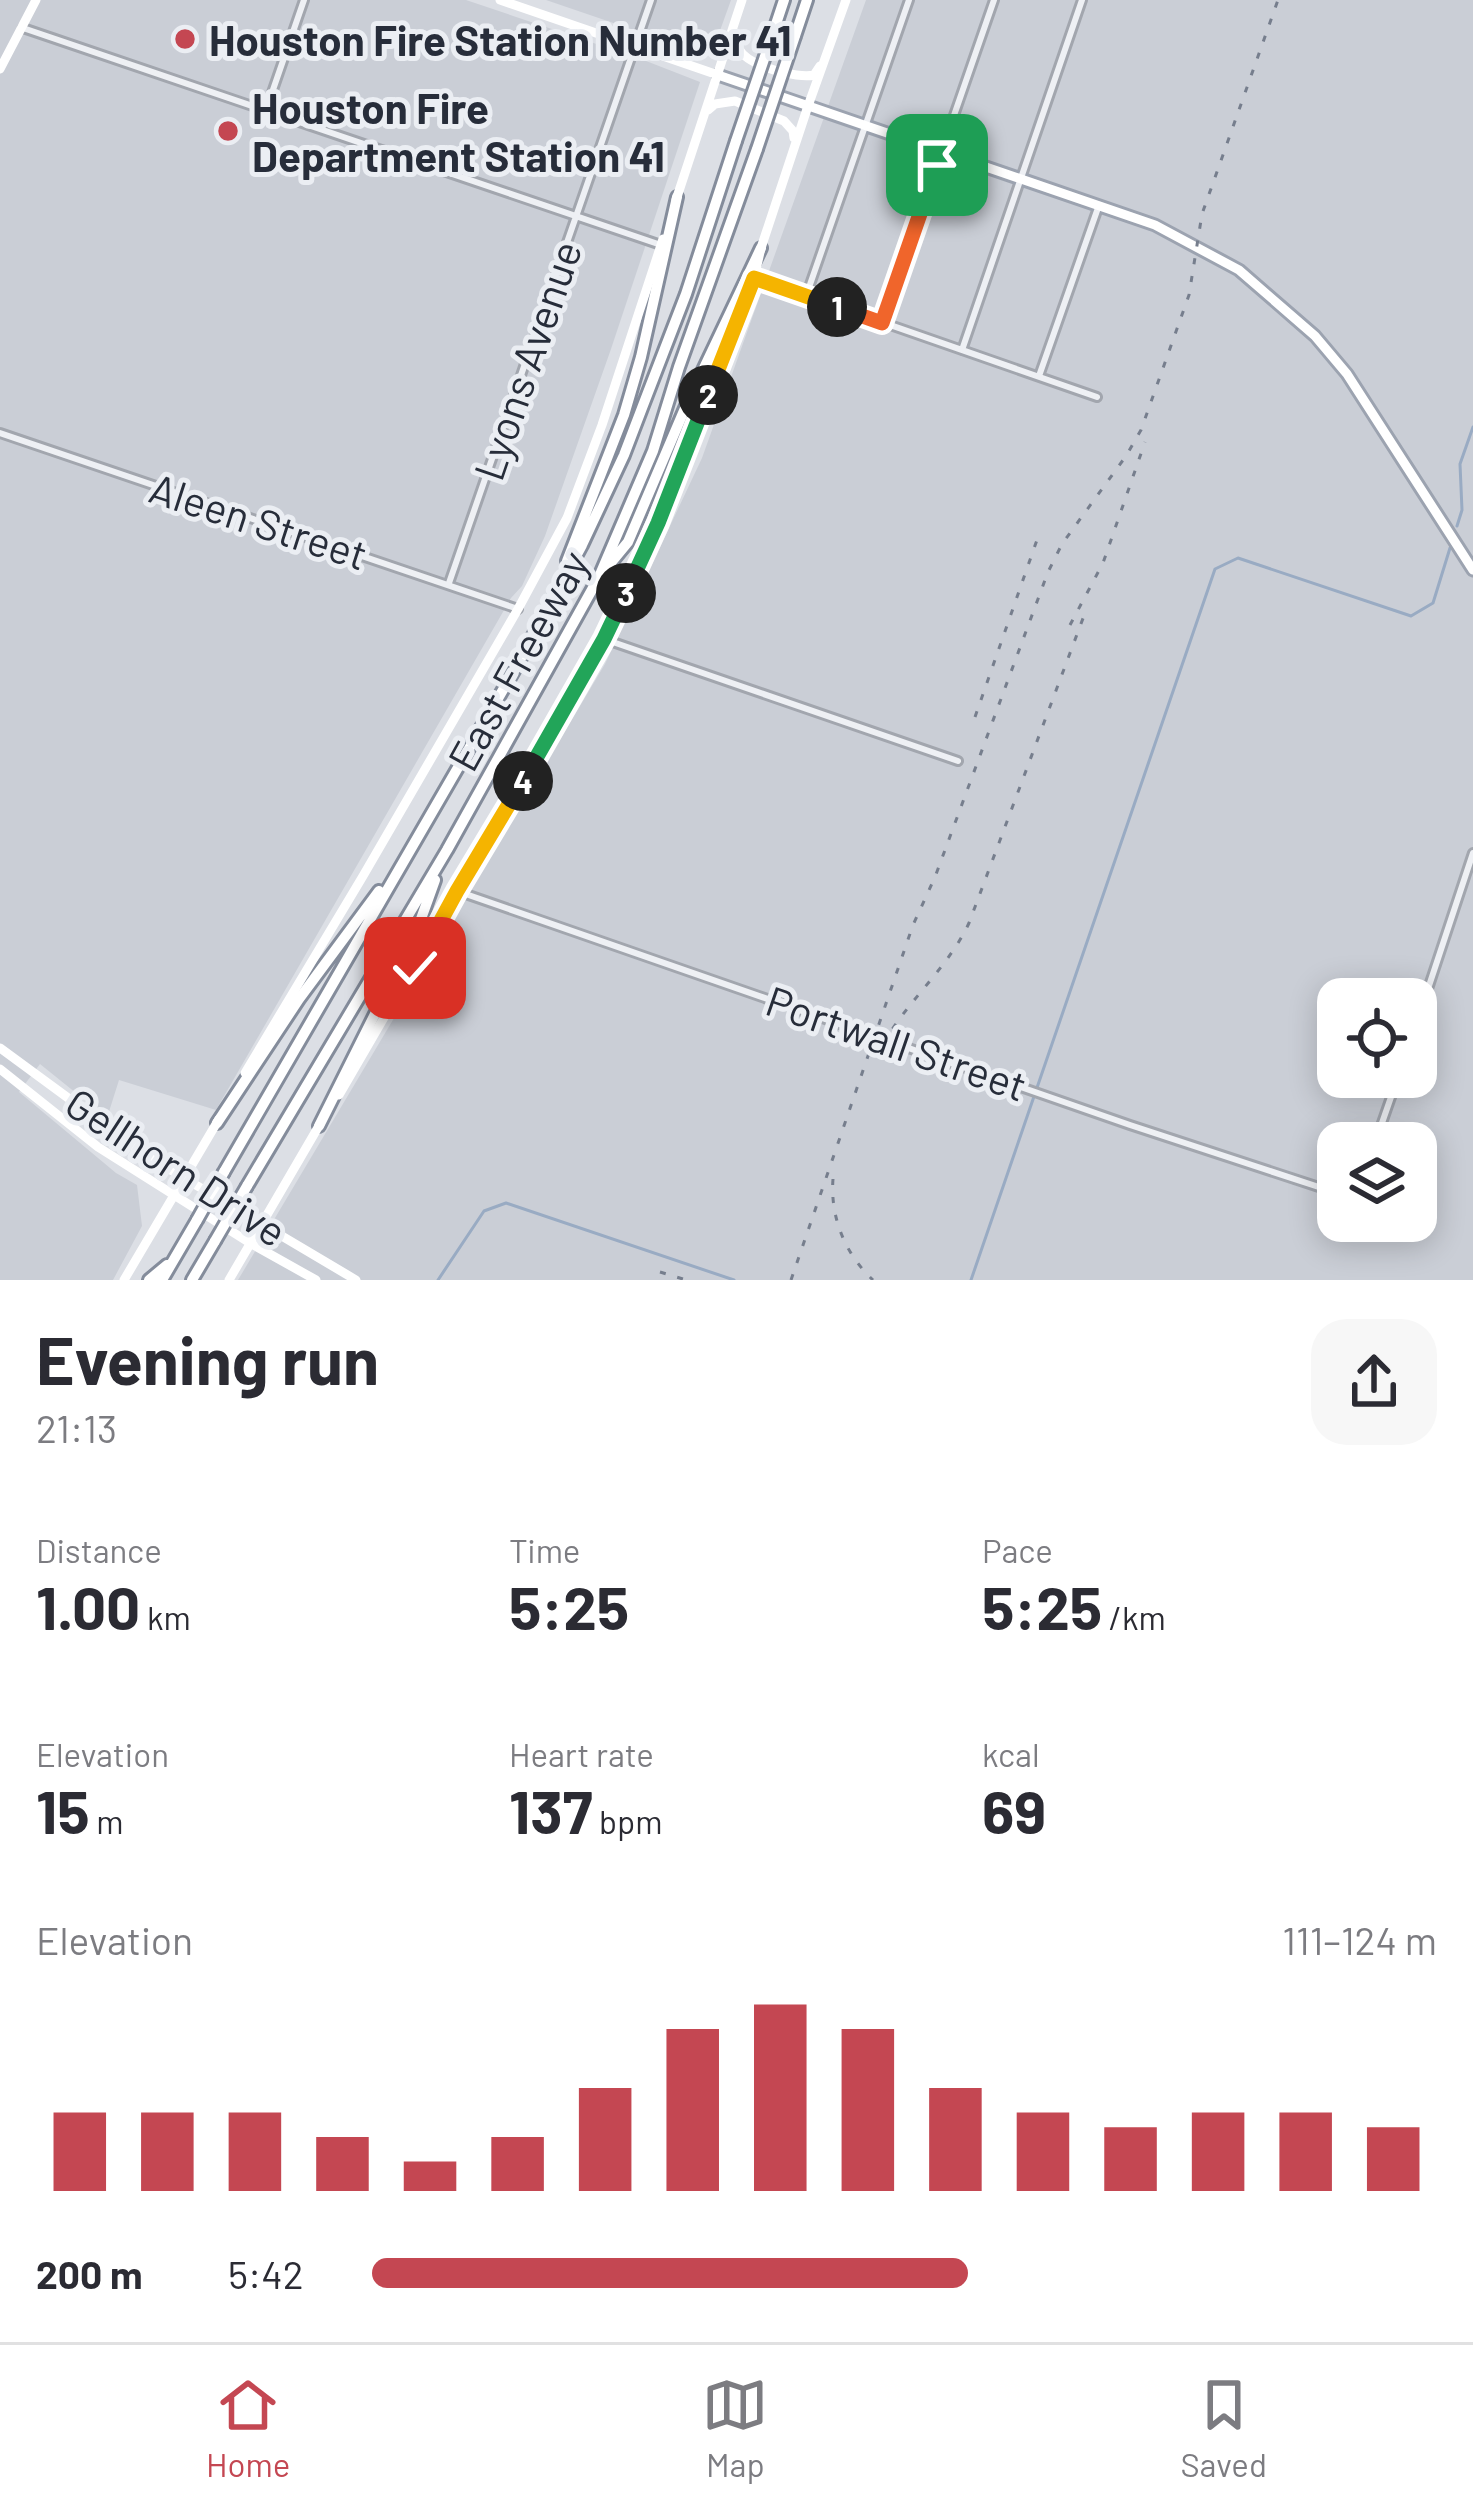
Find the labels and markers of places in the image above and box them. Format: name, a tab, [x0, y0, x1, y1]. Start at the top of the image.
place label: Houston Fire Station Number 41	[209, 14, 792, 64]
marker: Houston Fire Station Number 41	[172, 26, 198, 52]
place label: Houston Fire Department Station 41	[252, 82, 665, 180]
pin	[886, 114, 988, 216]
marker: Houston Fire Department Station 41	[215, 118, 241, 144]
pin: 1	[807, 277, 867, 337]
pin: 2	[678, 365, 738, 425]
pin: 3	[596, 563, 656, 623]
pin: 4	[493, 751, 553, 811]
pin	[364, 917, 466, 1019]

